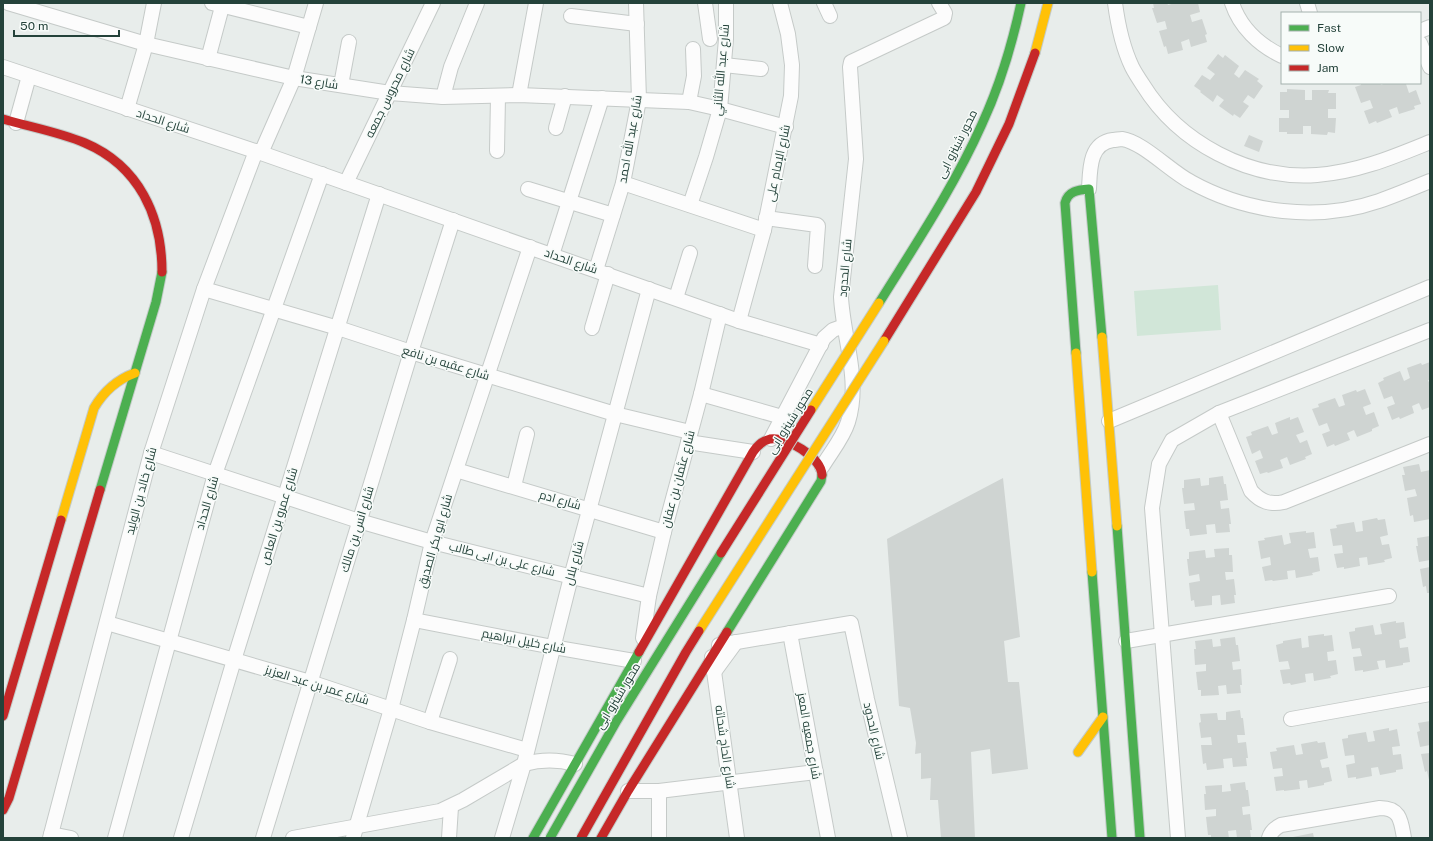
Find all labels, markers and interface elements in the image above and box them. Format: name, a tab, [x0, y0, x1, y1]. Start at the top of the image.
scale bar	[14, 12, 119, 38]
legend	[1281, 12, 1421, 84]
text: 50 m	[20, 19, 48, 33]
text: Fast	[1317, 21, 1342, 35]
street label: شارع عبد الله الثاني	[709, 23, 735, 117]
text: Slow	[1317, 41, 1345, 55]
street label: شارع محروس جمعه	[362, 46, 419, 141]
text: Jam	[1317, 61, 1339, 75]
street label: شارع 13	[299, 72, 339, 93]
street label: شارع عبد الله احمد	[614, 94, 646, 184]
street label: شارع الحداد	[134, 106, 192, 137]
street label: محور شينزو ابى	[934, 107, 980, 181]
street label: شارع الإمام على	[763, 123, 794, 203]
street label: شارع الحدود	[835, 238, 856, 298]
street label: شارع الحداد	[542, 245, 600, 278]
street label: شارع عقبه بن نافع	[400, 343, 491, 384]
street label: محور شينزو ابى	[764, 385, 816, 457]
street label: شارع عثمان بن عفان	[658, 429, 699, 529]
street label: شارع خالد بن الوليد	[123, 446, 160, 537]
street label: شارع عمرو بن العاص	[258, 466, 301, 567]
street label: شارع الحداد	[193, 474, 222, 532]
street label: شارع انس بن مالك	[337, 484, 378, 574]
street label: شارع ادم	[537, 487, 583, 514]
street label: شارع ابو بكر الصديق	[415, 492, 456, 590]
street label: شارع على بن ابى طالب	[447, 539, 557, 580]
street label: شارع بلال	[561, 539, 588, 587]
street label: شارع خليل ابراهيم	[480, 626, 567, 657]
street label: محور شينزو ابى	[593, 660, 643, 732]
street label: شارع عمر بن عبد العزيز	[262, 662, 371, 708]
street label: شارع جمعيه المعز	[793, 691, 824, 781]
street label: شارع الحدود	[860, 701, 887, 761]
street label: شارع الحاج شحاته	[711, 704, 738, 790]

